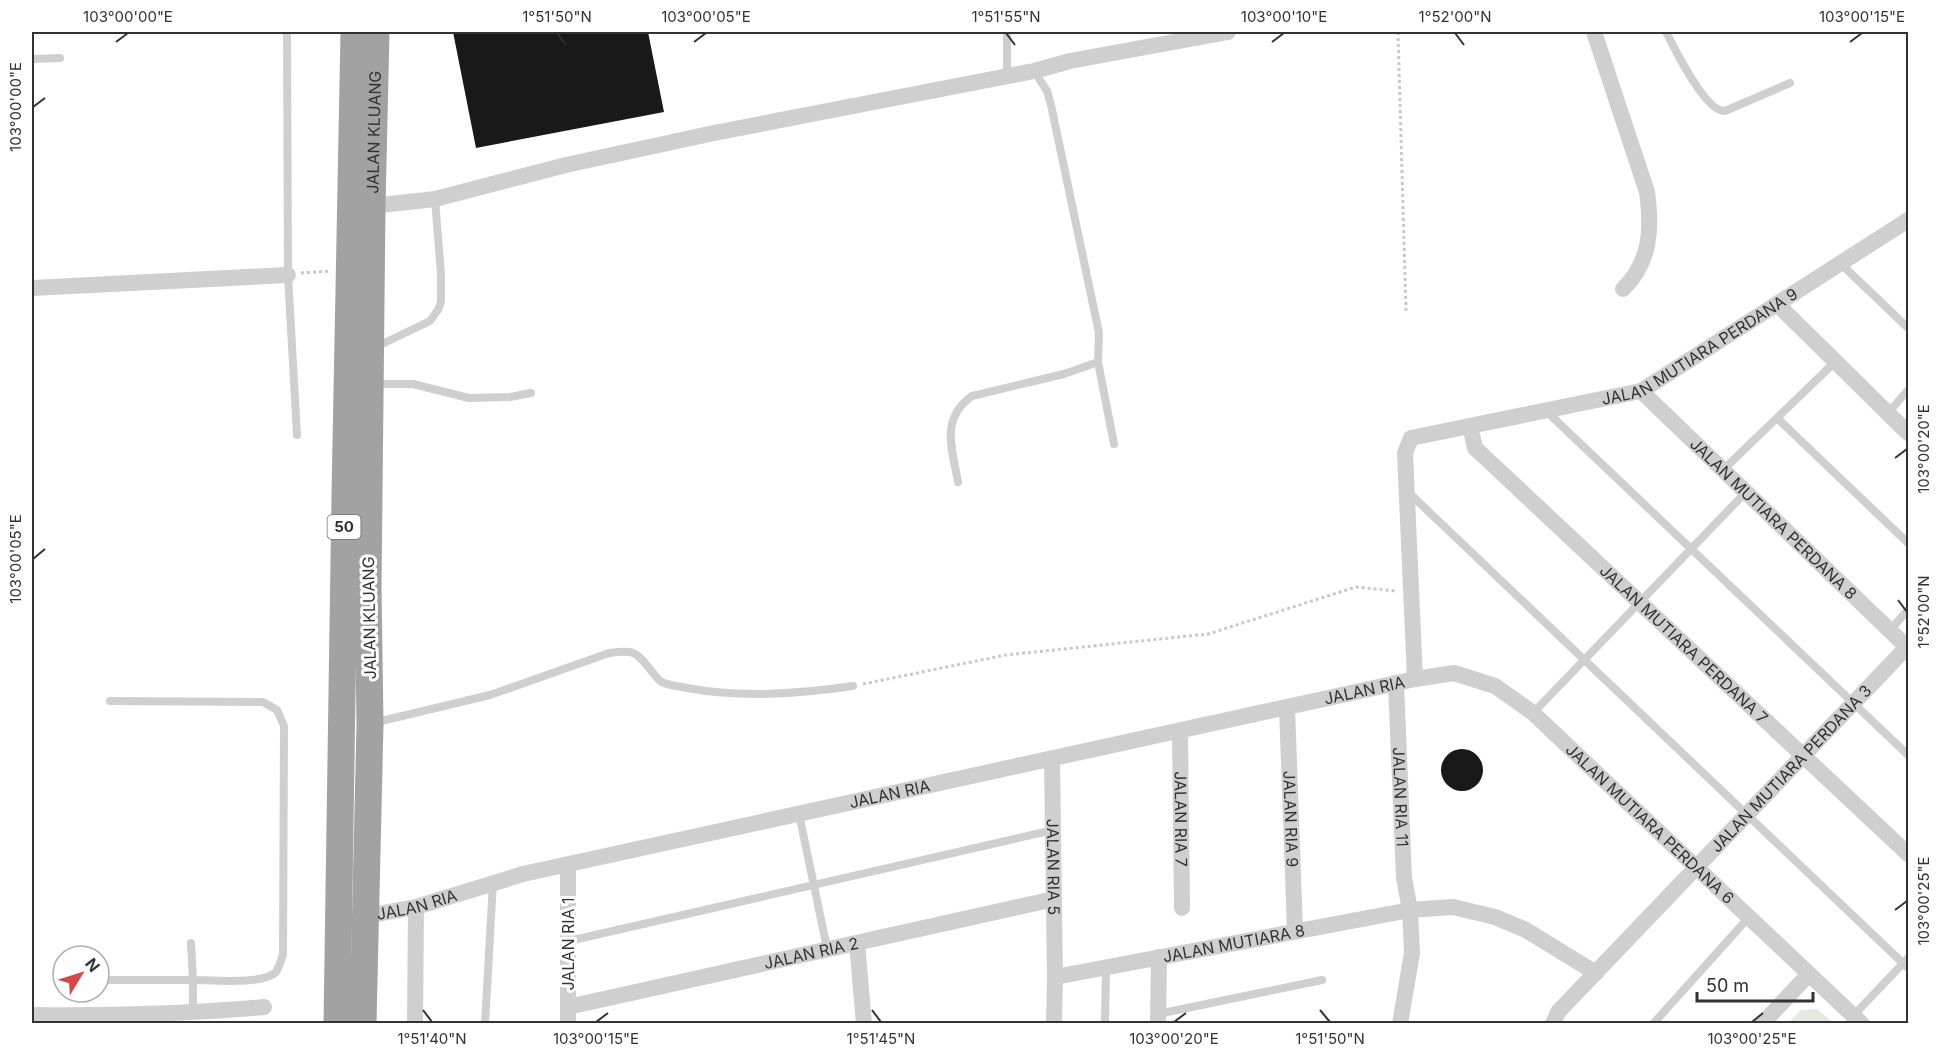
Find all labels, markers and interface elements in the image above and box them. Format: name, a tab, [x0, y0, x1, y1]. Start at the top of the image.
text: 103°00'00"E	[83, 7, 173, 26]
text: 1°51'50"N	[522, 7, 592, 26]
text: 103°00'05"E	[661, 7, 751, 26]
text: 1°51'55"N	[971, 7, 1041, 26]
text: 103°00'10"E	[1241, 7, 1327, 26]
text: 1°52'00"N	[1419, 7, 1491, 26]
text: 103°00'15"E	[1819, 7, 1905, 26]
text: 103°00'00"E	[6, 62, 25, 152]
street label: JALAN KLUANG	[362, 70, 385, 194]
street label: JALAN MUTIARA PERDANA 9	[1600, 283, 1801, 409]
text: 103°00'20"E	[1914, 404, 1933, 494]
street label: JALAN MUTIARA PERDANA 8	[1686, 434, 1861, 604]
text: 103°00'05"E	[6, 514, 25, 604]
road number: 50	[328, 515, 360, 539]
street label: JALAN KLUANG	[358, 556, 380, 680]
street label: JALAN MUTIARA PERDANA 7	[1596, 560, 1772, 728]
text: 1°52'00"N	[1914, 576, 1933, 648]
street label: JALAN RIA	[1322, 672, 1407, 709]
street label: JALAN MUTIARA PERDANA 3	[1706, 681, 1876, 856]
street label: JALAN MUTIARA PERDANA 6	[1562, 739, 1738, 908]
street label: JALAN RIA 11	[1389, 747, 1413, 847]
street label: JALAN RIA 9	[1279, 770, 1303, 868]
street label: JALAN RIA 7	[1170, 771, 1192, 867]
street label: JALAN RIA	[847, 775, 932, 812]
street label: JALAN RIA 5	[1043, 819, 1064, 915]
text: 103°00'25"E	[1914, 856, 1933, 946]
street label: JALAN RIA	[375, 885, 459, 924]
street label: JALAN RIA 1	[558, 897, 578, 991]
street label: JALAN MUTIARA 8	[1161, 920, 1307, 966]
street label: JALAN RIA 2	[762, 933, 860, 973]
north arrow	[51, 944, 111, 1004]
text: N	[81, 954, 104, 976]
scale bar	[1697, 965, 1812, 1003]
text: 50 m	[1706, 975, 1749, 996]
text: 1°51'40"N	[397, 1029, 467, 1048]
text: 103°00'15"E	[553, 1029, 639, 1048]
text: 1°51'45"N	[847, 1029, 915, 1048]
text: 103°00'20"E	[1129, 1029, 1219, 1048]
text: 1°51'50"N	[1295, 1029, 1365, 1048]
text: 103°00'25"E	[1707, 1029, 1797, 1048]

